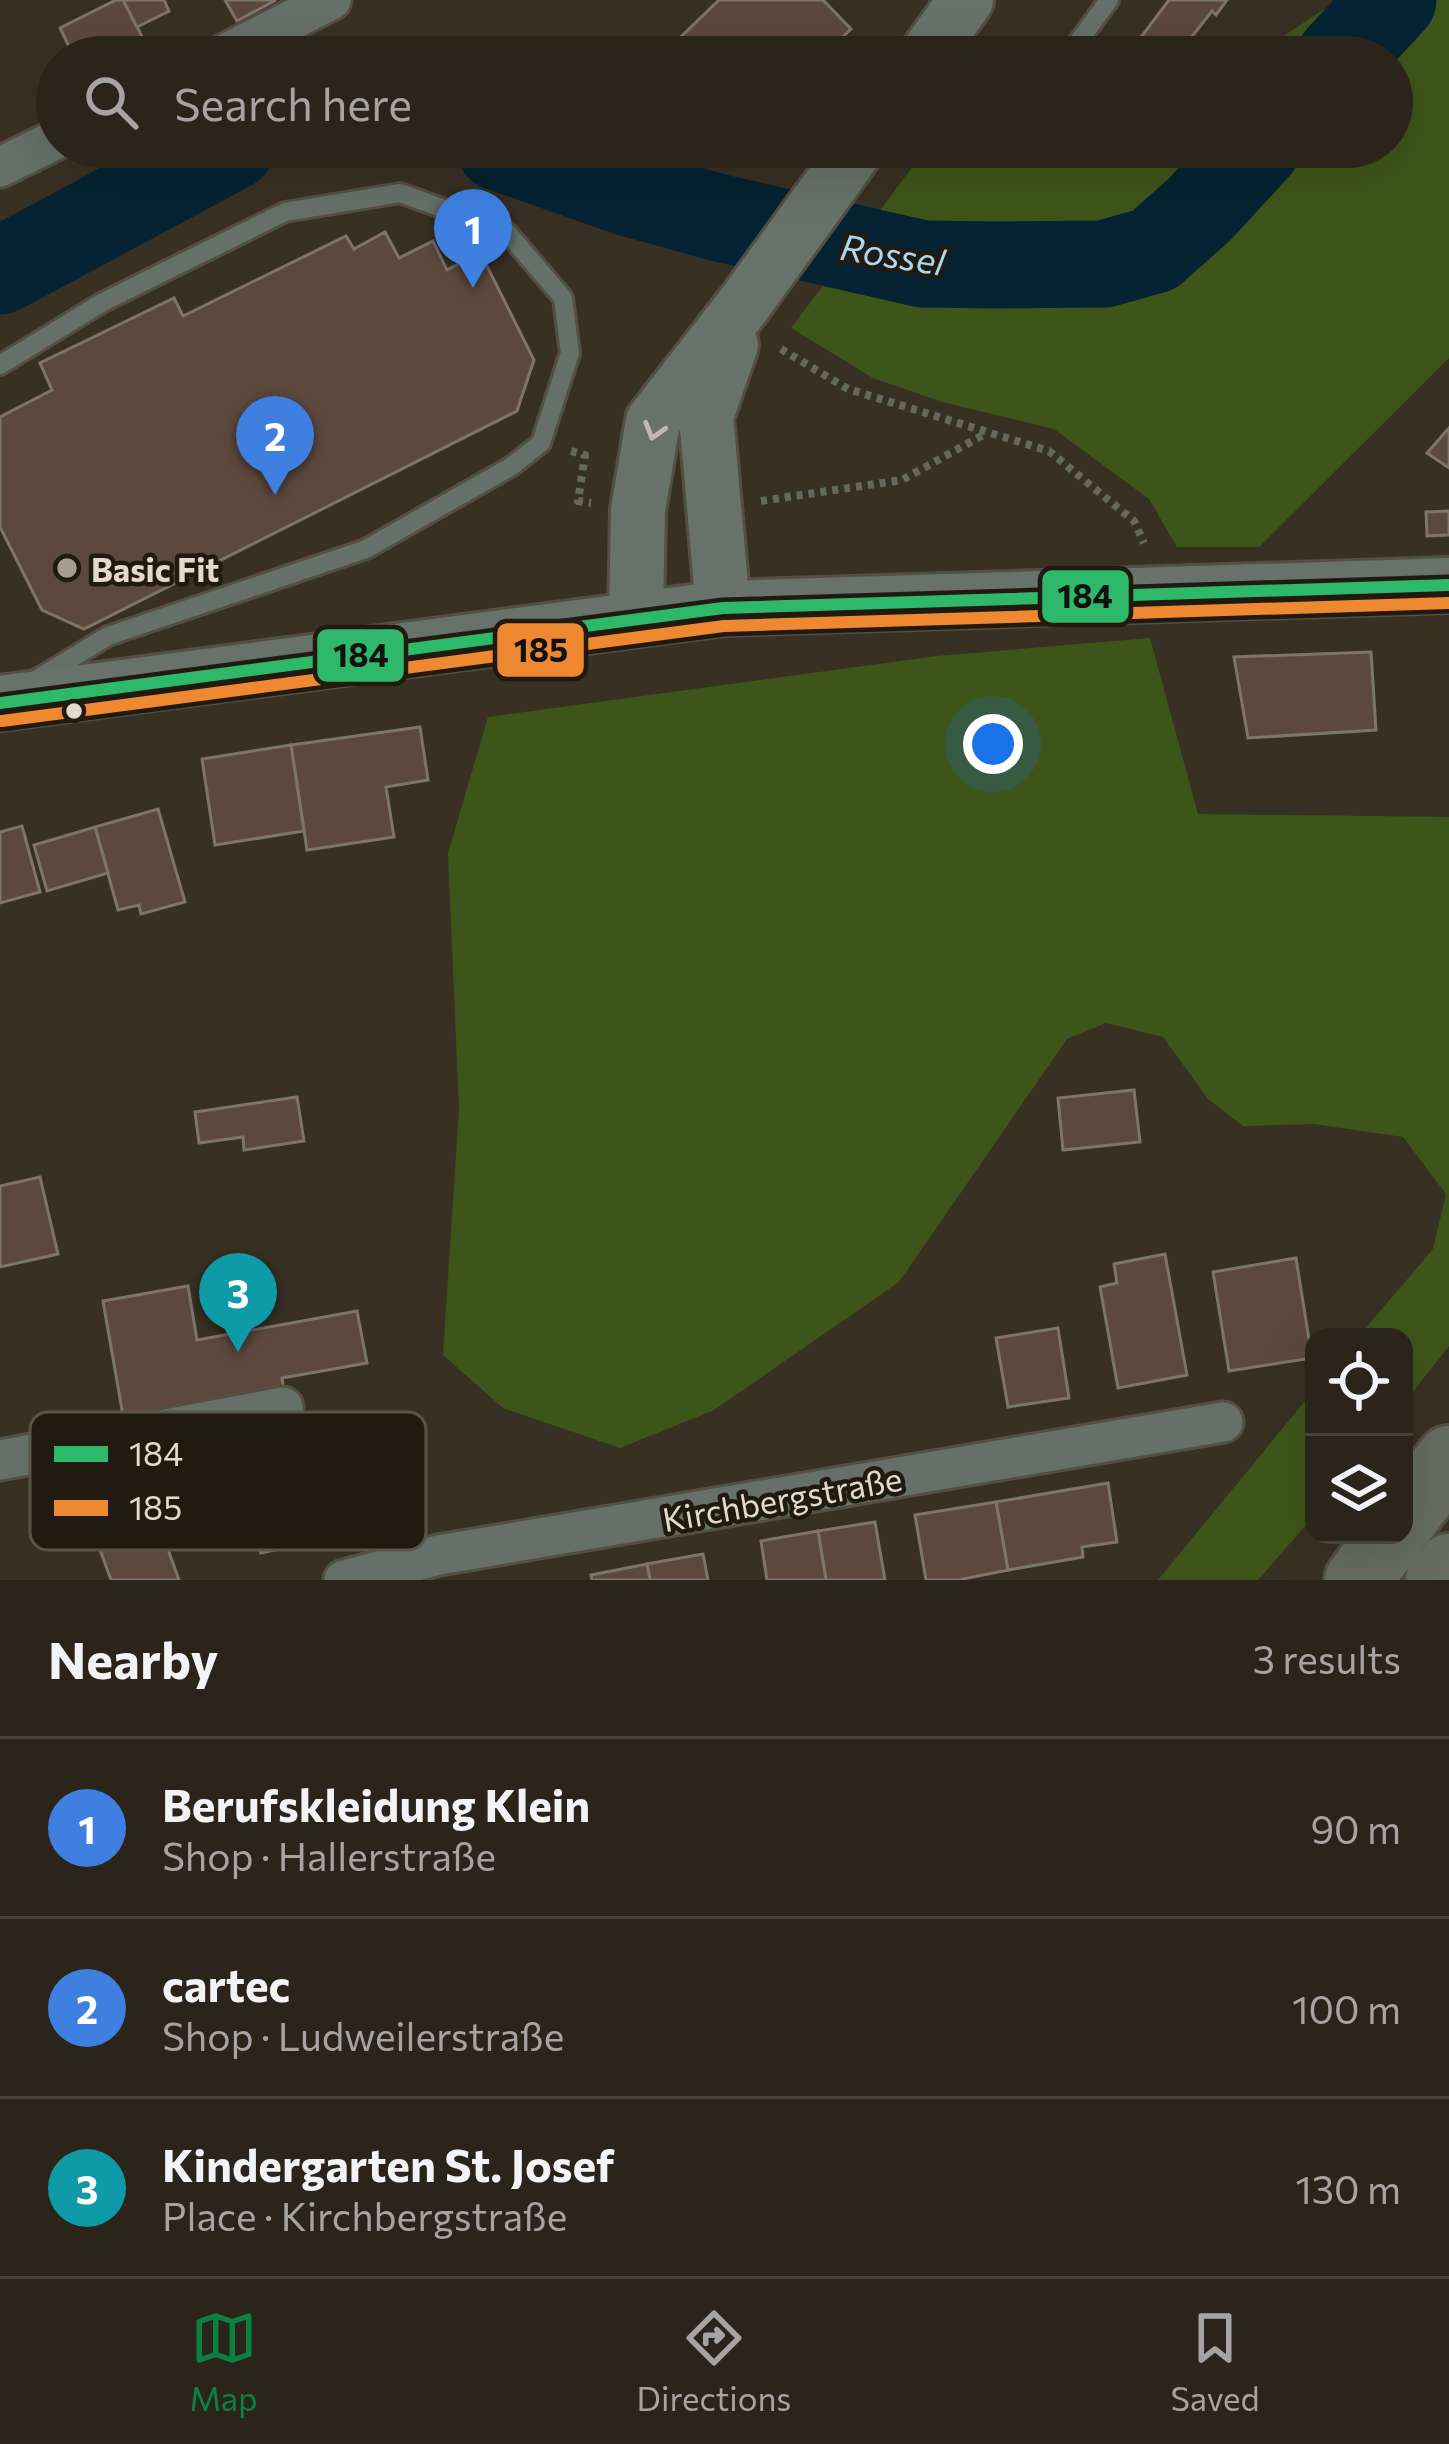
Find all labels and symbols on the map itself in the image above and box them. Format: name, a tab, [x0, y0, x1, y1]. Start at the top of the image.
pin: 1	[434, 189, 512, 288]
water label: Rossel	[838, 223, 949, 283]
pin: 2	[236, 396, 314, 495]
one-way arrow	[643, 420, 668, 441]
place label: Basic Fit	[91, 548, 219, 589]
marker: Basic Fit	[54, 555, 80, 581]
line badge: 184	[1040, 568, 1131, 625]
text: 184	[1057, 574, 1113, 615]
line badge: 185	[495, 621, 586, 679]
line badge: 184	[315, 627, 406, 684]
text: 185	[514, 628, 568, 669]
text: 184	[333, 633, 389, 674]
unlabelled marker	[63, 700, 85, 722]
your location	[963, 714, 1023, 774]
pin: 3	[199, 1253, 277, 1352]
legend	[30, 1412, 426, 1550]
text: 184	[129, 1432, 183, 1473]
street label: Kirchbergstraße	[659, 1457, 905, 1539]
text: 185	[129, 1486, 182, 1527]

